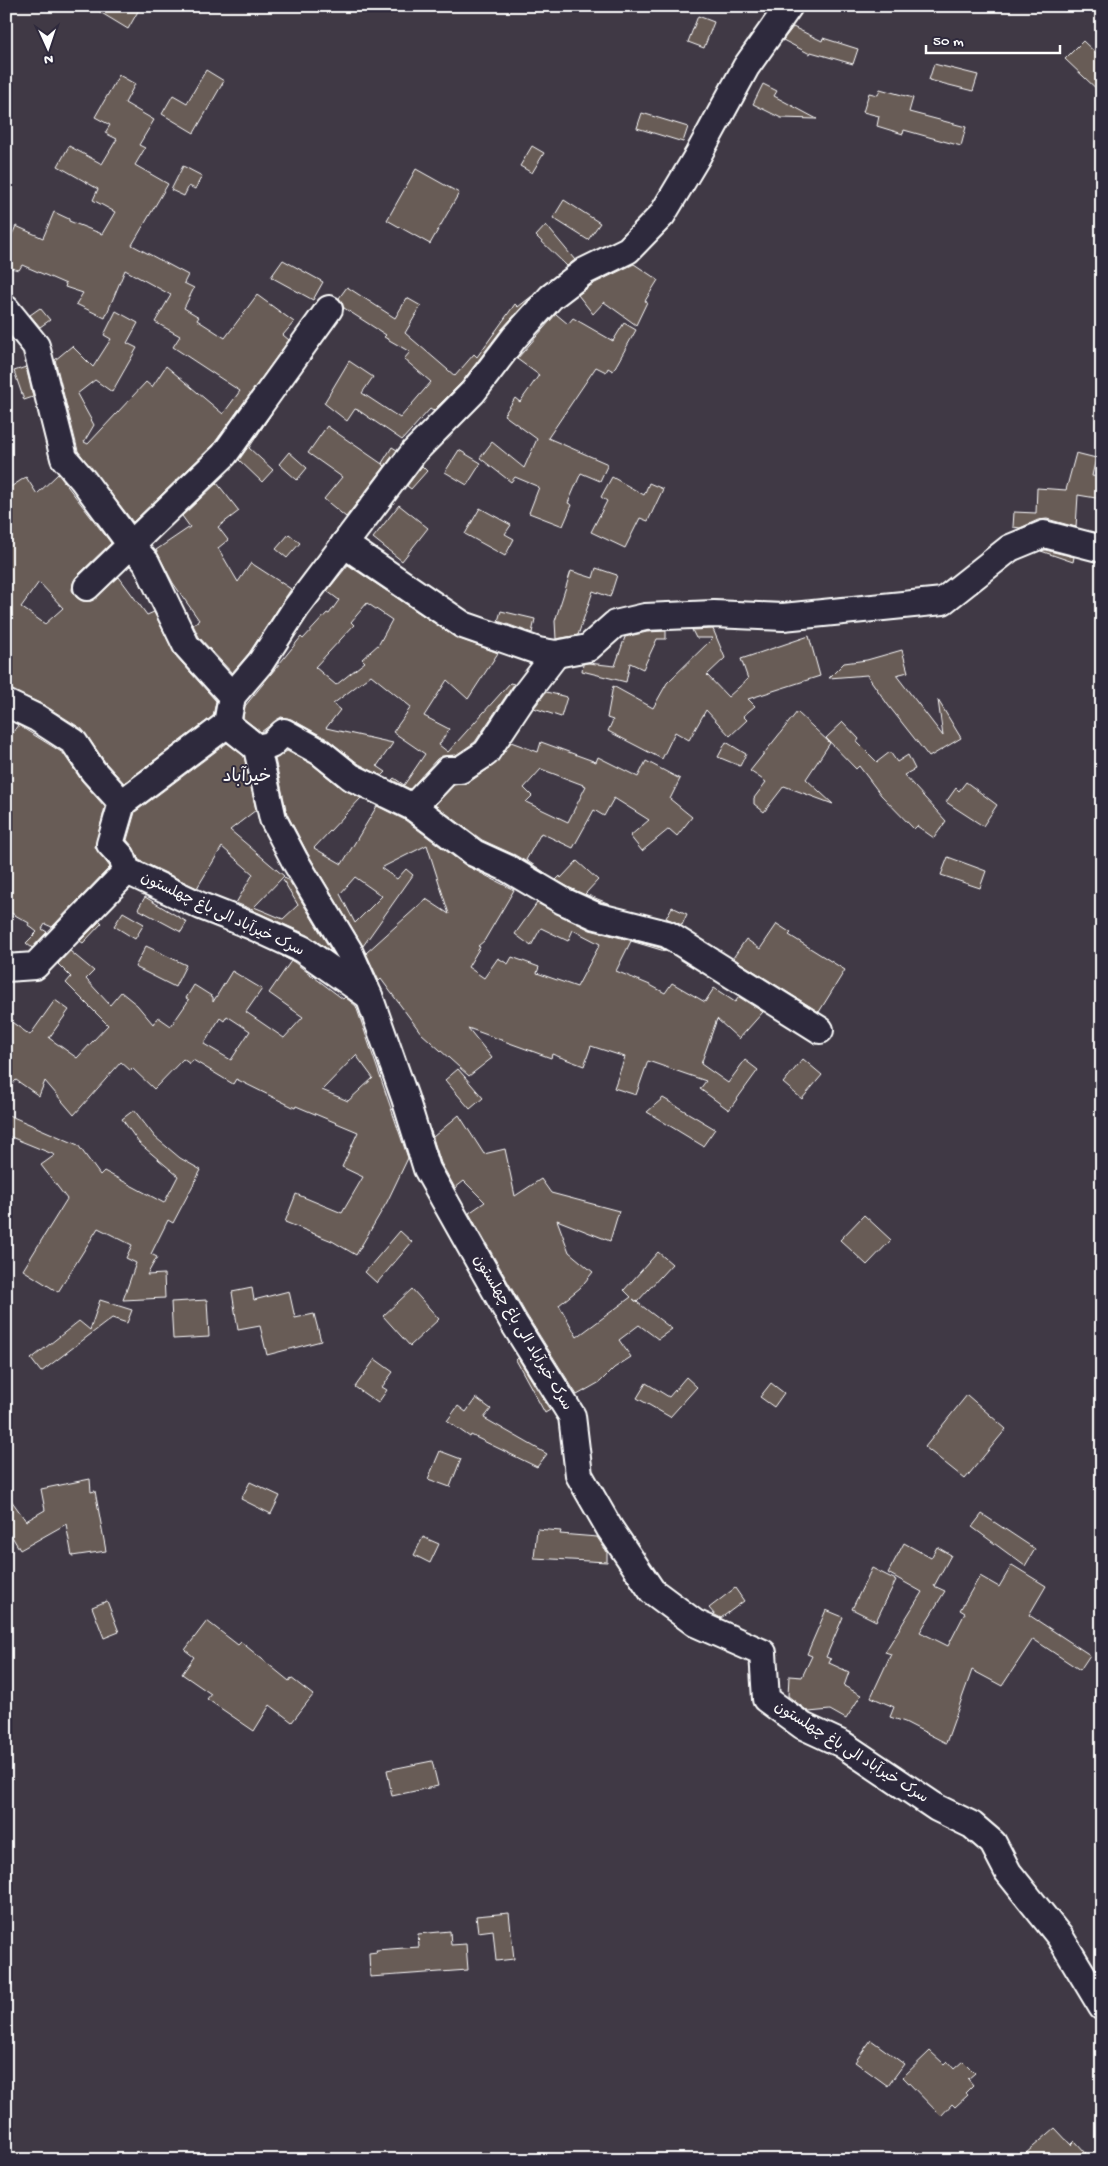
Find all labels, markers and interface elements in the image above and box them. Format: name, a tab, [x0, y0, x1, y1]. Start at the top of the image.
north arrow	[22, 22, 72, 72]
scale bar	[926, 22, 1059, 54]
text: 50 m	[933, 33, 964, 51]
text: N	[44, 50, 54, 67]
district label: خیرآباد	[223, 766, 271, 788]
street label: سرک خیرآباد الی باغ چهلستون	[137, 868, 307, 961]
street label: سرک خیرآباد الی باغ چهلستون	[468, 1251, 576, 1414]
street label: سرک خیرآباد الی باغ چهلستون	[771, 1697, 932, 1808]

